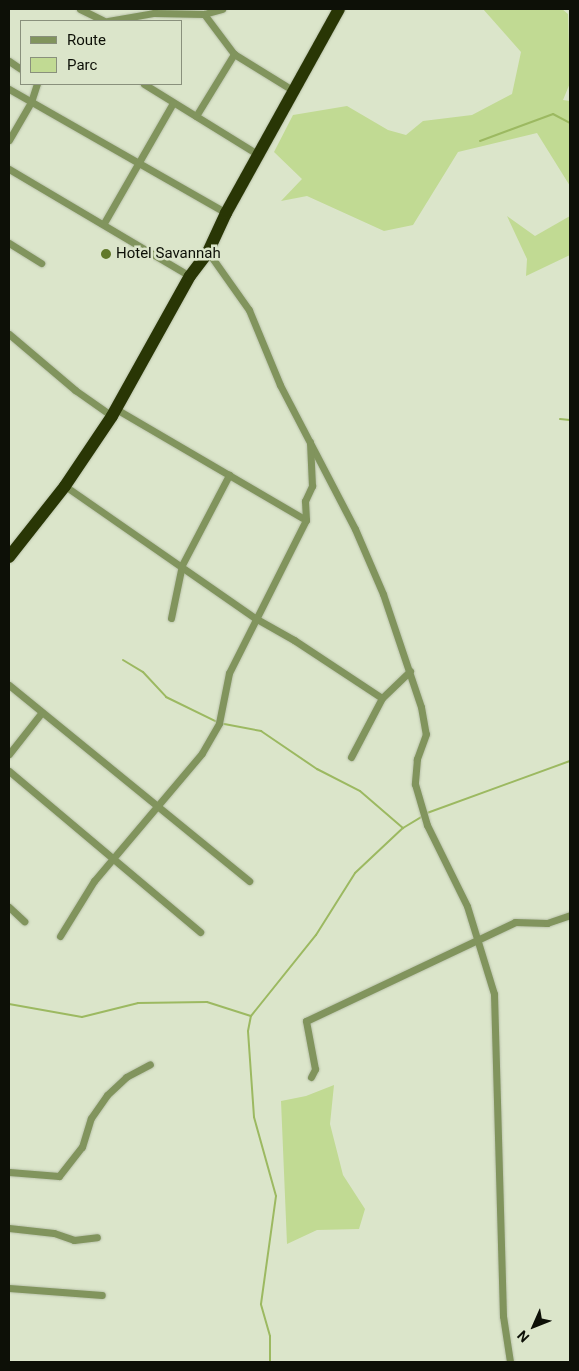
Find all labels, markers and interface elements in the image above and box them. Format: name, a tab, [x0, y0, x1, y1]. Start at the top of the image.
legend	[20, 20, 182, 85]
text: Route	[67, 31, 106, 49]
text: Parc	[67, 56, 97, 74]
place label: Hotel Savannah	[116, 245, 221, 263]
marker: Hotel Savannah	[100, 248, 112, 260]
north arrow	[509, 1301, 559, 1351]
text: N	[514, 1327, 532, 1346]

